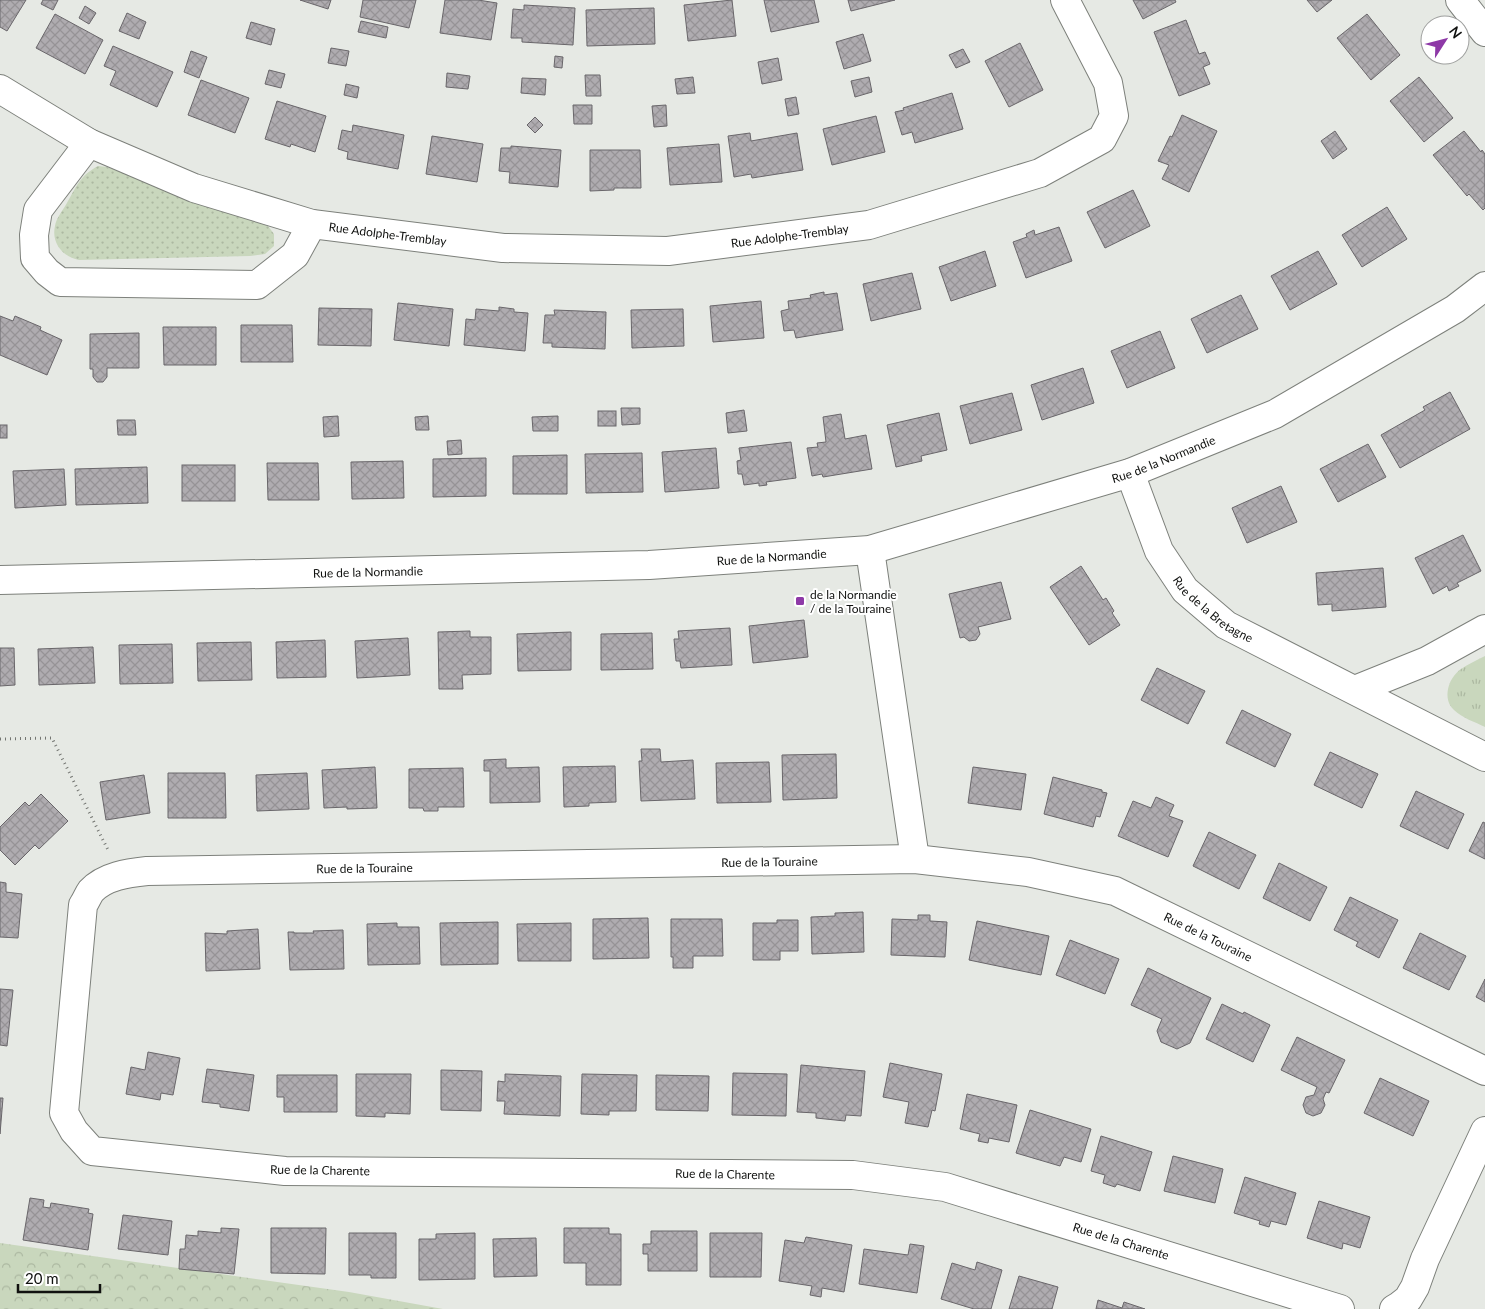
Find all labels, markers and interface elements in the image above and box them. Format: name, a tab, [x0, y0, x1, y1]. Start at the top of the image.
north arrow	[1420, 15, 1470, 65]
text: N	[1446, 23, 1466, 41]
street label: Rue Adolphe-Tremblay	[328, 219, 448, 248]
street label: Rue Adolphe-Tremblay	[730, 220, 850, 250]
street label: Rue de la Normandie	[1110, 432, 1217, 486]
street label: Rue de la Normandie	[716, 545, 827, 568]
street label: Rue de la Normandie	[313, 563, 423, 580]
street label: Rue de la Bretagne	[1170, 573, 1256, 645]
place label: de la Normandie / de la Touraine	[810, 587, 897, 616]
marker: de la Normandie / de la Touraine	[794, 595, 806, 607]
street label: Rue de la Touraine	[721, 853, 818, 870]
street label: Rue de la Touraine	[316, 859, 413, 876]
street label: Rue de la Touraine	[1162, 909, 1255, 964]
street label: Rue de la Charente	[270, 1162, 370, 1178]
street label: Rue de la Charente	[675, 1166, 775, 1182]
street label: Rue de la Charente	[1071, 1219, 1171, 1263]
scale bar	[18, 1262, 100, 1294]
text: 20 m	[25, 1269, 59, 1287]

